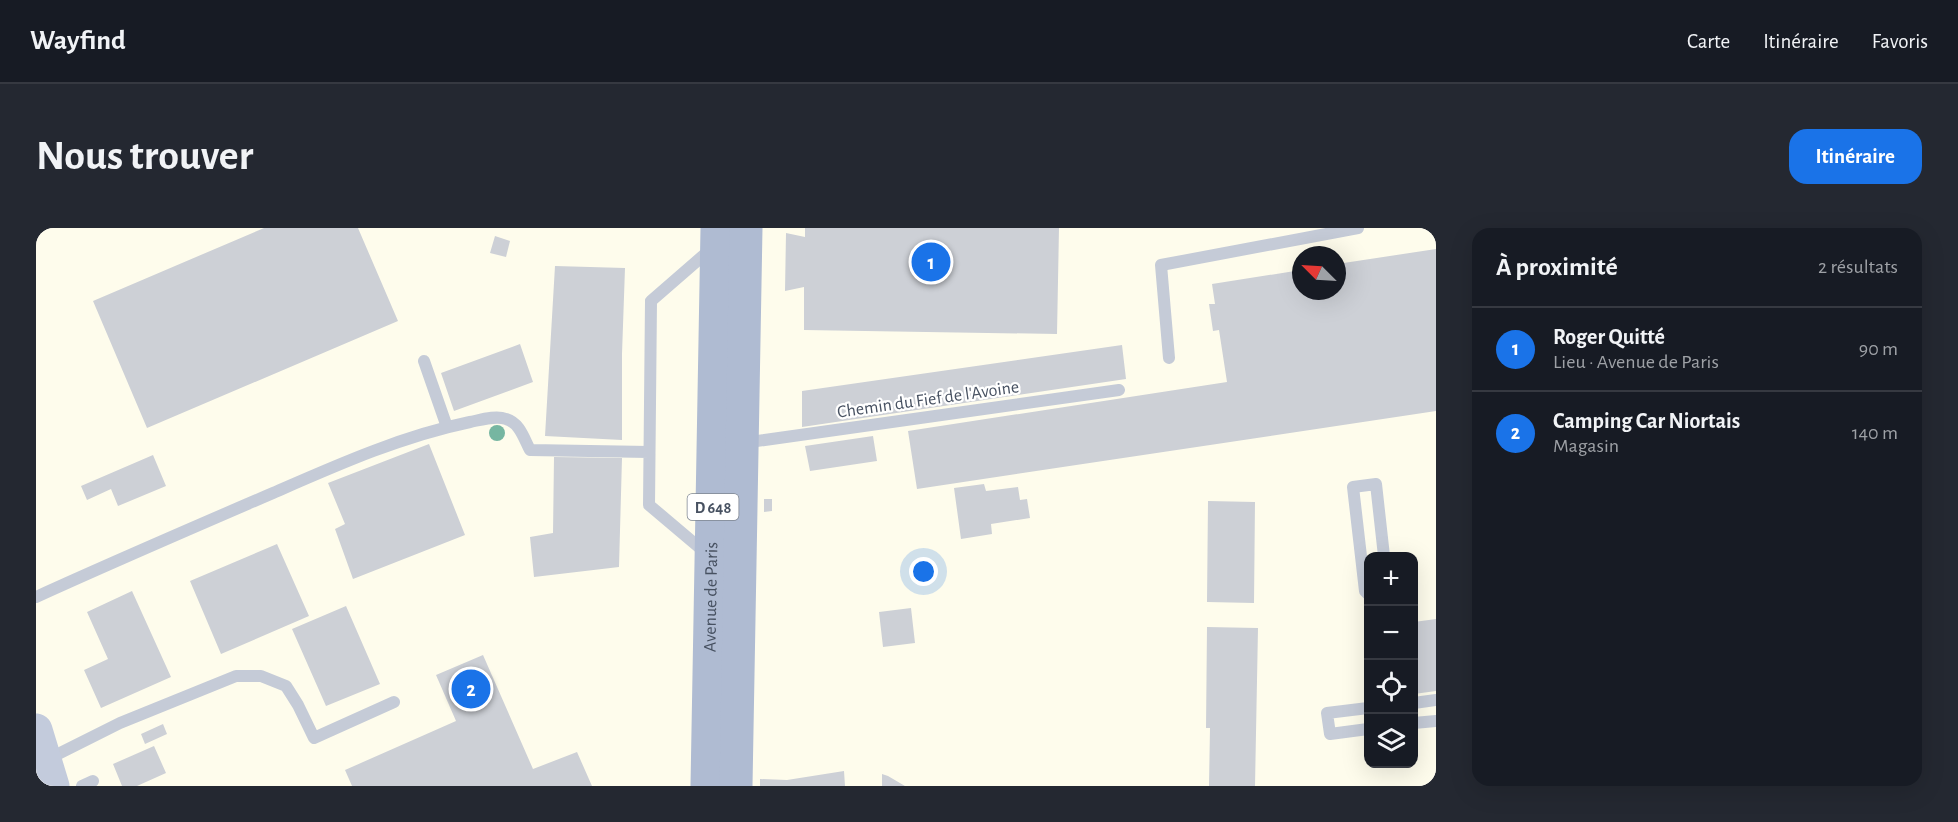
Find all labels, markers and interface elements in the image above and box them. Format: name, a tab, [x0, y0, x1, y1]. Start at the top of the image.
text: Wayfind	[30, 27, 126, 55]
text: Carte	[1687, 31, 1730, 52]
text: Itinéraire	[1763, 31, 1839, 52]
text: Favoris	[1872, 31, 1928, 52]
button: Itinéraire	[1789, 129, 1922, 184]
text: Nous trouver	[36, 135, 253, 177]
pin: 1	[912, 240, 950, 285]
north arrow	[1292, 246, 1346, 300]
text: À proximité	[1496, 254, 1618, 280]
text: 2 résultats	[1818, 257, 1898, 277]
text: Roger Quitté	[1553, 326, 1665, 348]
text: 1	[1512, 339, 1519, 359]
text: 90 m	[1859, 339, 1898, 359]
text: Lieu · Avenue de Paris	[1553, 352, 1719, 372]
street label: Chemin du Fief de l'Avoine	[836, 378, 1020, 422]
text: Camping Car Niortais	[1553, 410, 1740, 432]
text: 2	[1511, 423, 1520, 443]
text: 140 m	[1852, 423, 1898, 443]
text: Magasin	[1553, 436, 1619, 456]
road number: D 648	[688, 494, 738, 520]
street label: Avenue de Paris	[701, 542, 721, 652]
map controls	[1364, 552, 1418, 768]
button: +	[1364, 552, 1418, 606]
your location	[909, 557, 938, 586]
button: −	[1364, 606, 1418, 660]
button: locate	[1364, 660, 1418, 714]
pin: 2	[452, 666, 490, 712]
button: layers	[1364, 714, 1418, 768]

